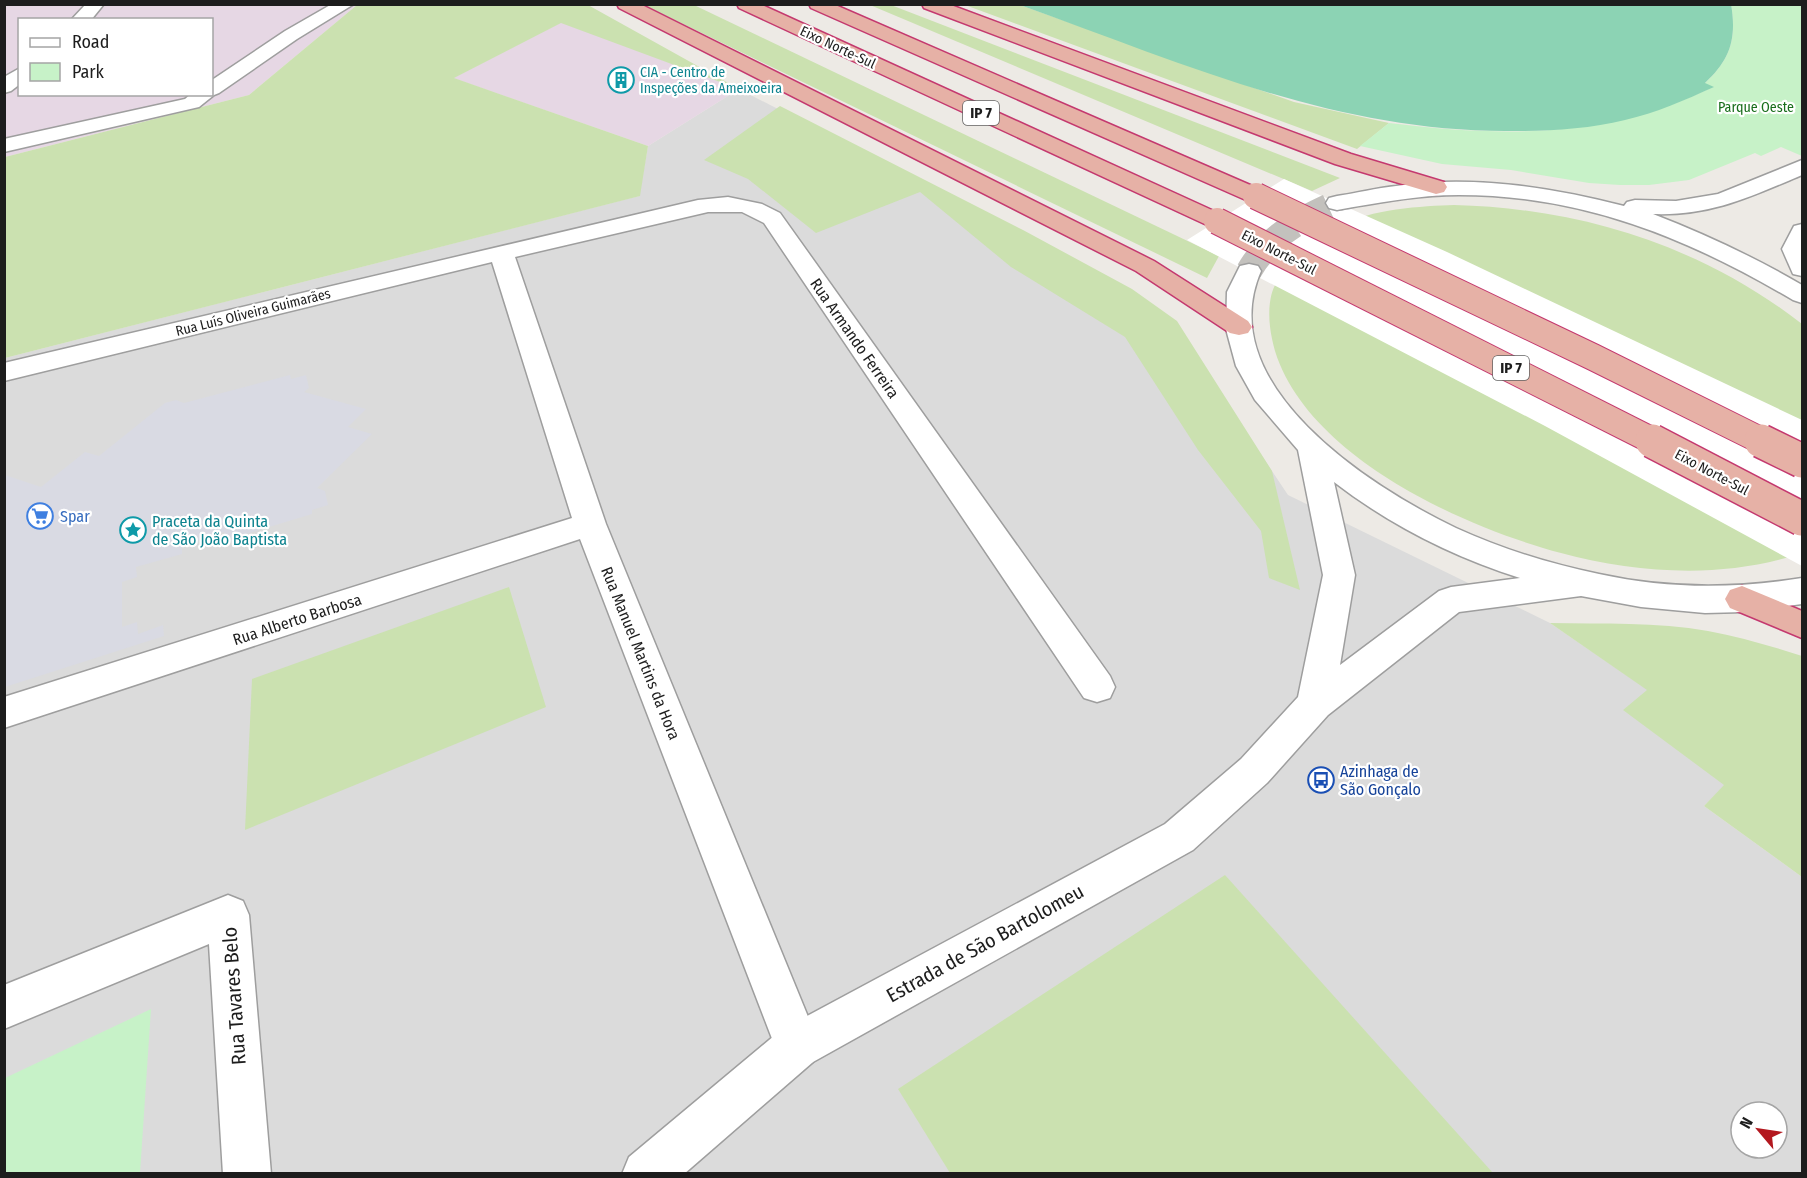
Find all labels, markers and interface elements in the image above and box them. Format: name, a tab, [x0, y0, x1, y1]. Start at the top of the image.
legend	[18, 18, 213, 96]
street label: Eixo Norte-Sul	[797, 23, 879, 72]
text: Road	[72, 31, 109, 53]
text: Park	[72, 61, 105, 83]
place label: CIA - Centro de Inspeções da Ameixoeira	[640, 64, 782, 97]
building icon: CIA - Centro de Inspeções da Ameixoeira	[606, 65, 636, 95]
park label: Parque Oeste	[1718, 99, 1794, 116]
road number: IP 7	[963, 101, 999, 125]
street label: Eixo Norte-Sul	[1239, 226, 1319, 279]
street label: Rua Armando Ferreira	[806, 275, 903, 402]
street label: Rua Luís Oliveira Guimarães	[174, 285, 332, 340]
road number: IP 7	[1493, 356, 1529, 380]
street label: Eixo Norte-Sul	[1672, 446, 1752, 499]
supermarket icon: Spar	[25, 501, 55, 531]
place label: Spar	[60, 507, 90, 526]
place label: Praceta da Quinta de São João Baptista	[152, 512, 287, 549]
place icon: Praceta da Quinta de São João Baptista	[118, 515, 148, 545]
street label: Rua Manuel Martins da Hora	[597, 564, 684, 743]
street label: Rua Alberto Barbosa	[230, 590, 364, 649]
place label: Azinhaga de São Gonçalo	[1340, 762, 1421, 799]
bus stop icon: Azinhaga de São Gonçalo	[1306, 765, 1336, 795]
street label: Estrada de São Bartolomeu	[882, 879, 1088, 1007]
street label: Rua Tavares Belo	[217, 926, 251, 1066]
north arrow	[1729, 1100, 1789, 1160]
text: N	[1736, 1114, 1757, 1132]

